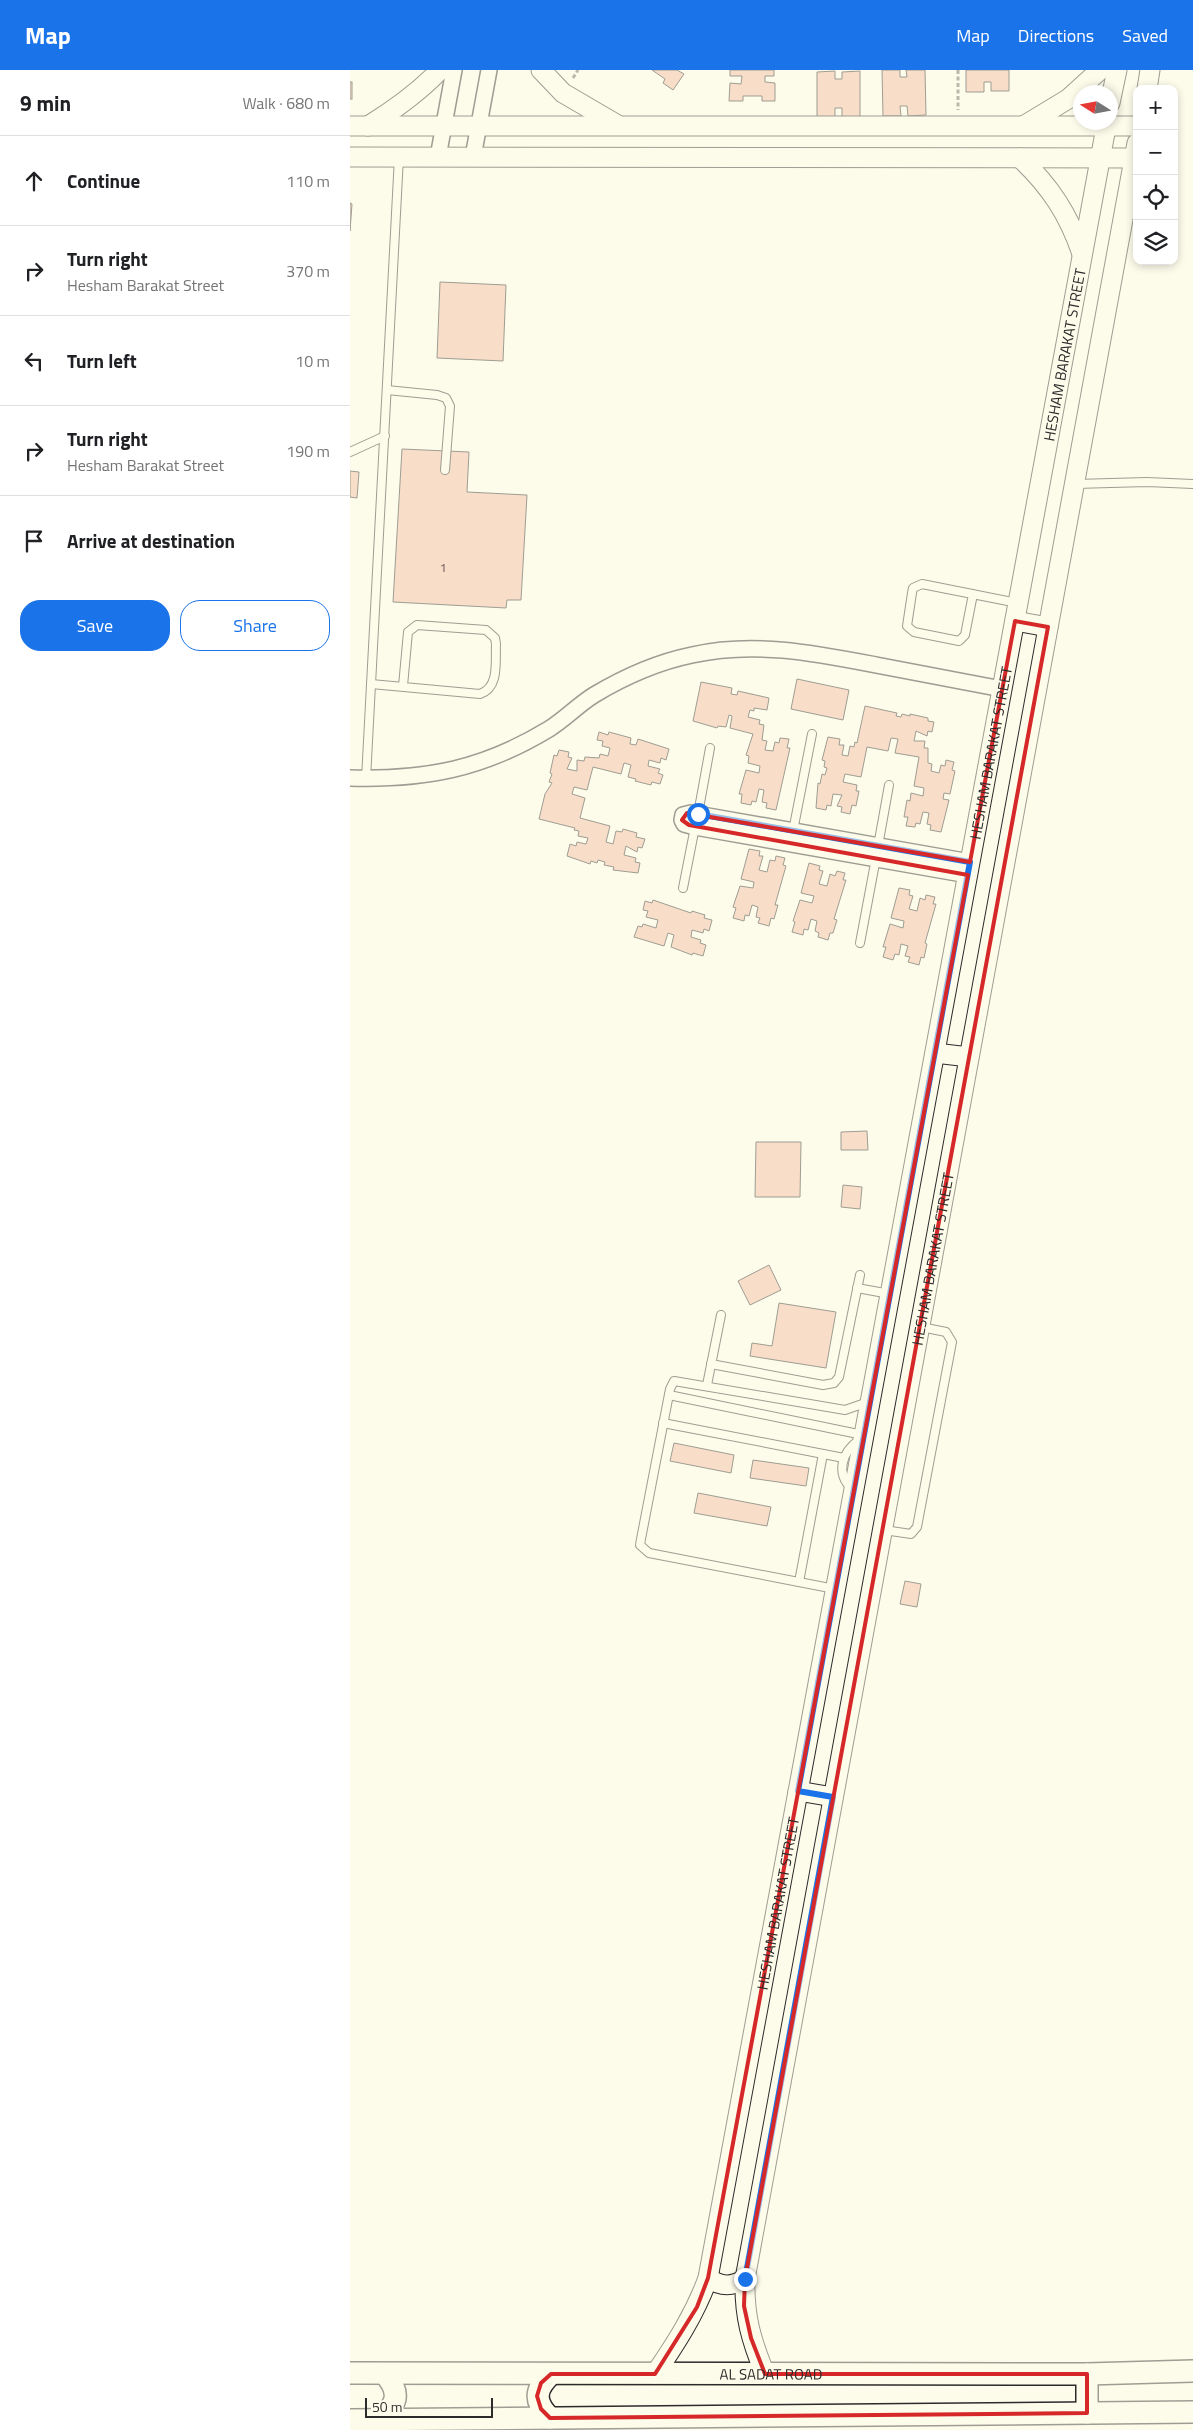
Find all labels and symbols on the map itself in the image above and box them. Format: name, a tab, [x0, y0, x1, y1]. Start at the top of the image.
north arrow	[1073, 85, 1118, 130]
street label: HESHAM BARAKAT STREET	[1037, 266, 1091, 443]
house number: 1	[440, 558, 446, 577]
street label: HESHAM BARAKAT STREET	[963, 664, 1018, 841]
route start	[687, 803, 710, 826]
street label: HESHAM BARAKAT STREET	[905, 1170, 959, 1347]
street label: HESHAM BARAKAT STREET	[750, 1815, 805, 1992]
route end	[734, 2268, 757, 2291]
street label: AL SADAT ROAD	[720, 2362, 822, 2385]
scale bar	[365, 2395, 492, 2418]

